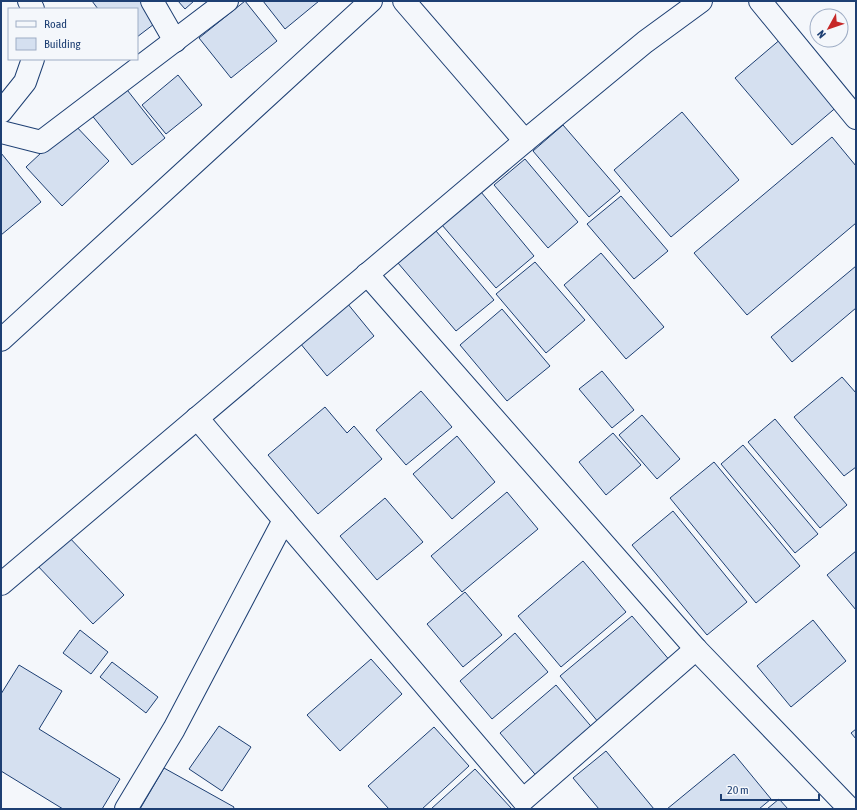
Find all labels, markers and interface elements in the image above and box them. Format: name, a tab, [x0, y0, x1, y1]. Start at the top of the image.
legend	[8, 8, 138, 60]
north arrow	[809, 8, 849, 48]
text: Road	[44, 17, 67, 31]
text: N	[815, 28, 828, 41]
text: Building	[44, 37, 82, 51]
scale bar	[721, 776, 819, 802]
text: 20 m	[727, 783, 749, 797]

